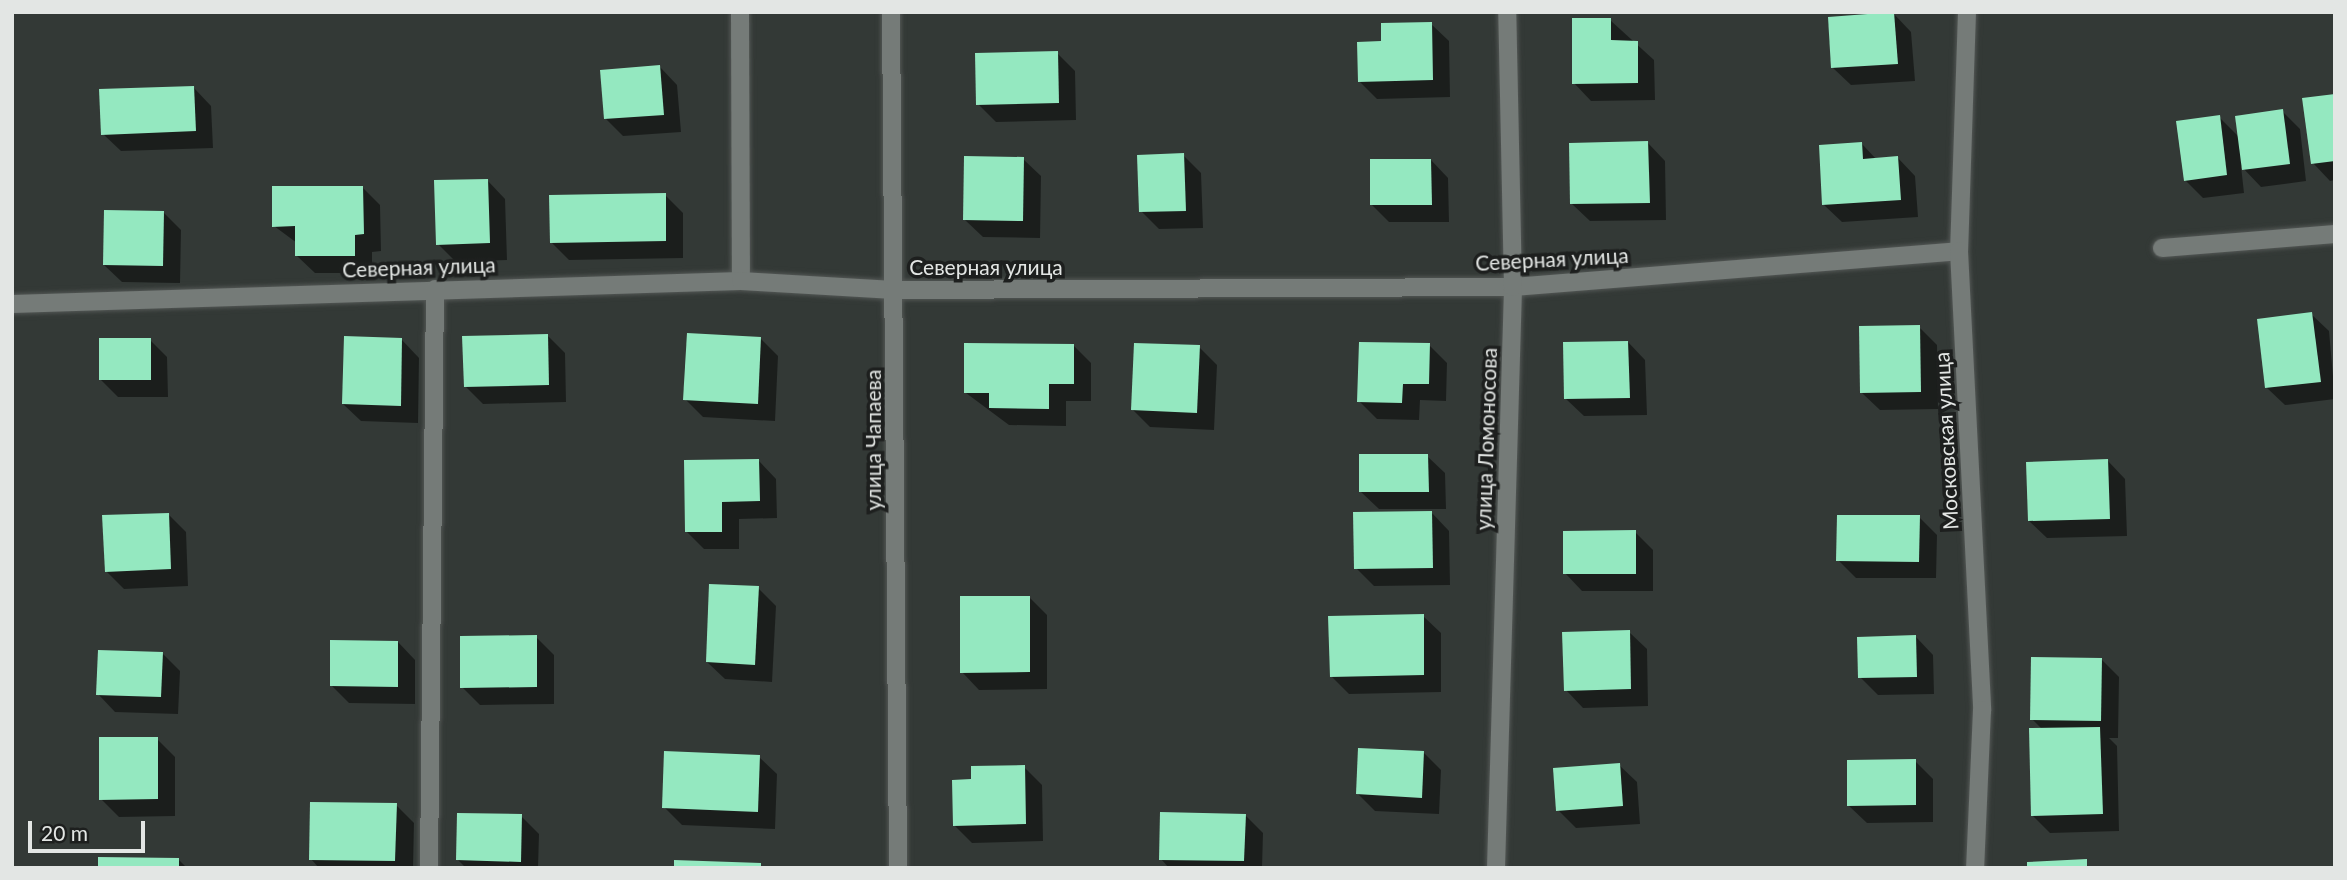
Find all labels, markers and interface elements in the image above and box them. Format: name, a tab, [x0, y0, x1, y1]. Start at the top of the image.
street label: Северная улица	[1475, 242, 1629, 276]
street label: Северная улица	[342, 252, 496, 282]
street label: Северная улица	[909, 254, 1063, 280]
street label: улица Ломоносова	[1470, 347, 1502, 531]
street label: Московская улица	[1929, 351, 1963, 531]
street label: улица Чапаева	[860, 370, 886, 510]
scale bar	[32, 806, 149, 850]
text: 20 m	[41, 820, 88, 845]

